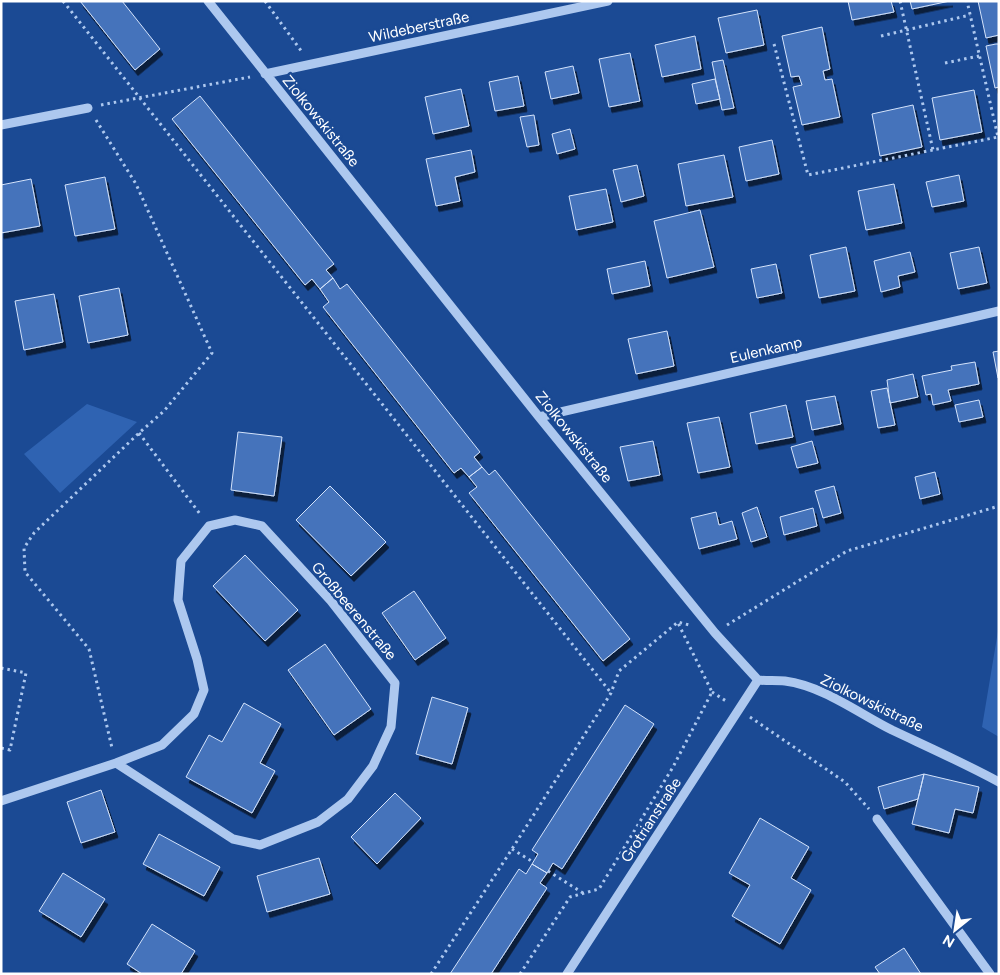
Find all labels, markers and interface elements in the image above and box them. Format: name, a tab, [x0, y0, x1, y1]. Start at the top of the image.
street label: Wildeberstraße	[367, 8, 471, 46]
street label: Ziolkowskistraße	[279, 72, 363, 170]
street label: Eulenkamp	[728, 333, 804, 367]
street label: Ziolkowskistraße	[532, 388, 616, 486]
street label: Großbeerenstraße	[308, 558, 400, 664]
street label: Ziolkowskistraße	[818, 670, 926, 736]
street label: Grotrianstraße	[617, 774, 685, 866]
north arrow	[930, 905, 980, 955]
text: N	[940, 931, 958, 951]

